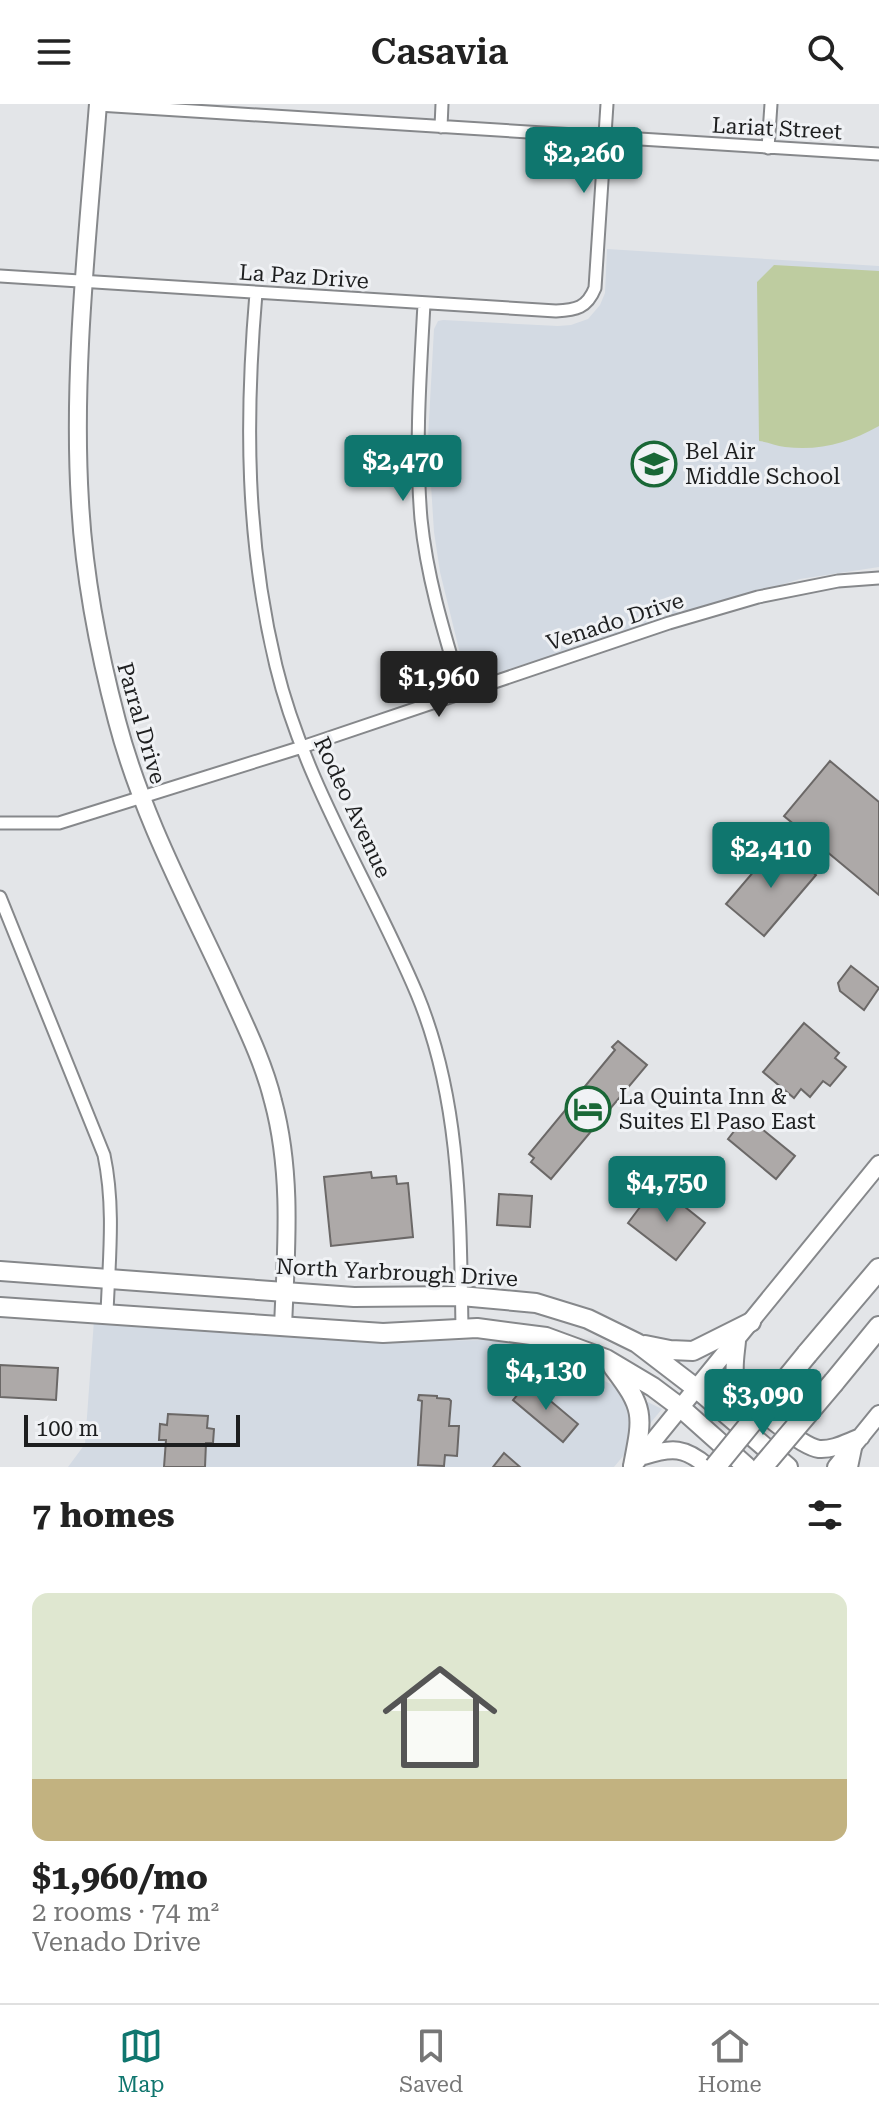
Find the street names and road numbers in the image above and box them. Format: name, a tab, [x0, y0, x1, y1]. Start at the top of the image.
street label: Lariat Street	[711, 113, 843, 144]
street label: La Paz Drive	[238, 259, 370, 294]
street label: Venado Drive	[543, 588, 687, 655]
street label: Parral Drive	[112, 660, 171, 787]
street label: Rodeo Avenue	[309, 733, 396, 882]
street label: North Yarbrough Drive	[275, 1254, 519, 1291]

